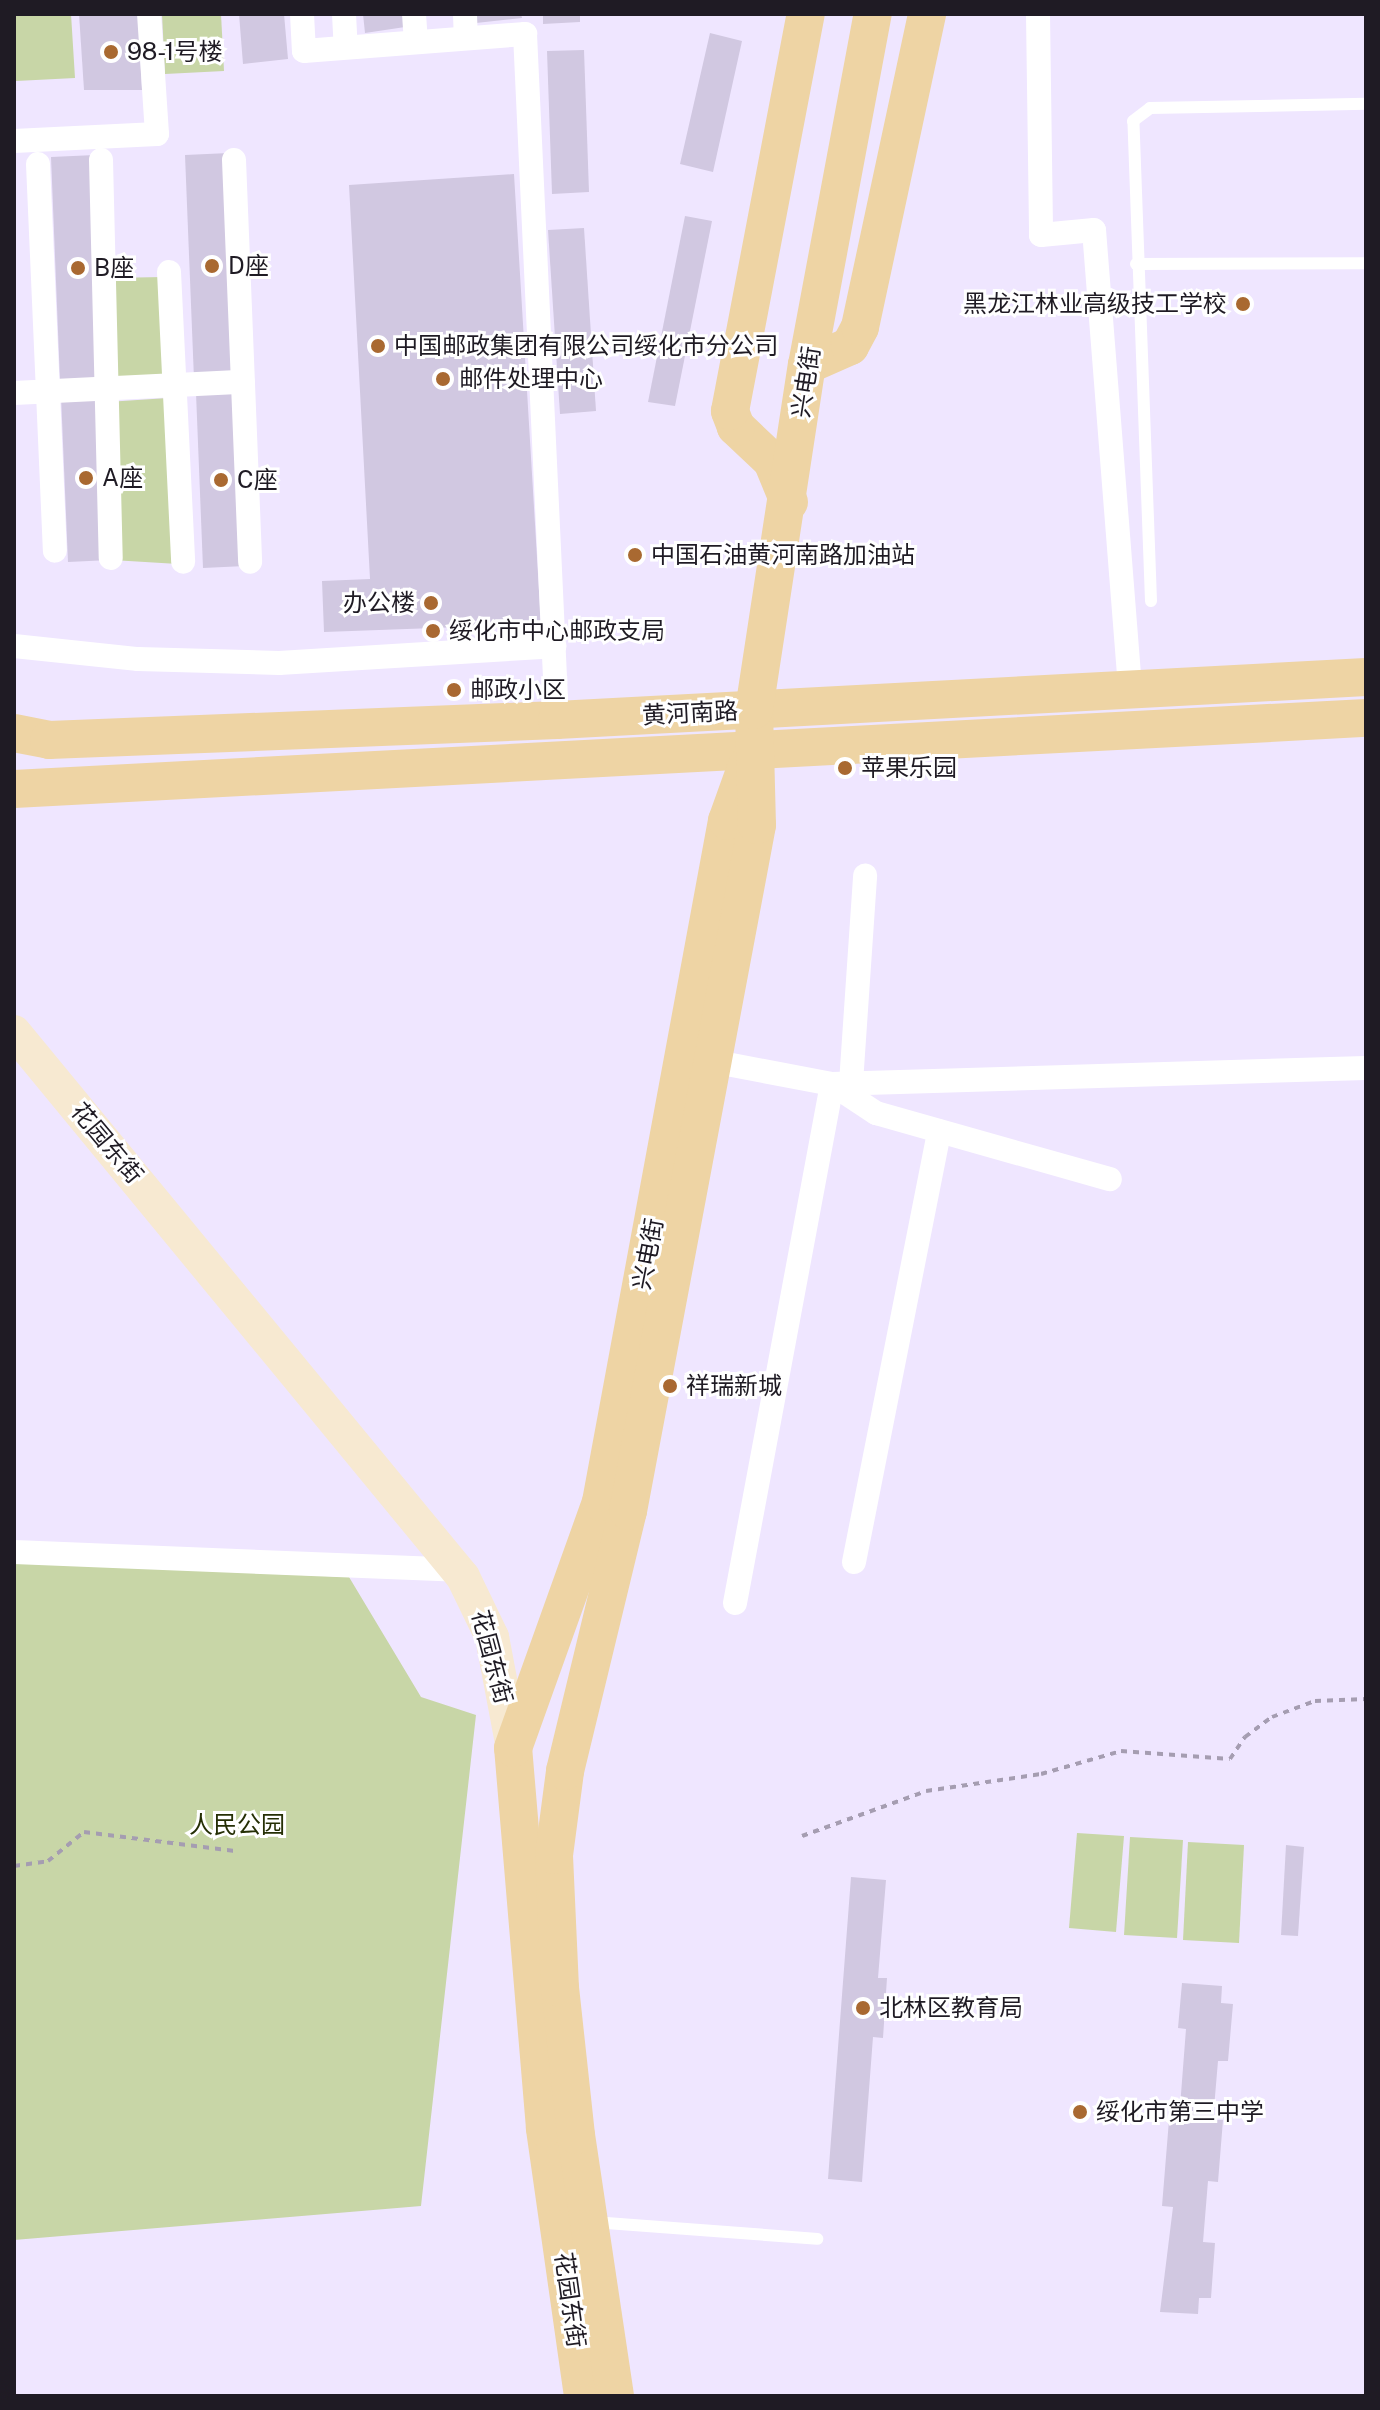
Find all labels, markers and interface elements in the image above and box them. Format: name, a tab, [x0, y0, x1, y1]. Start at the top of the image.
place label: 98-1号楼	[127, 38, 222, 66]
marker: 98-1号楼	[102, 43, 120, 61]
place label: D座	[228, 252, 269, 280]
place label: B座	[94, 254, 134, 282]
marker: D座	[203, 257, 221, 275]
marker: B座	[69, 259, 87, 277]
place label: 黑龙江林业高级技工学校	[963, 290, 1227, 318]
marker: 黑龙江林业高级技工学校	[1234, 295, 1252, 313]
place label: 中国邮政集团有限公司绥化市分公司	[394, 332, 778, 360]
marker: 中国邮政集团有限公司绥化市分公司	[369, 337, 387, 355]
street label: 兴电街	[786, 344, 826, 420]
place label: 邮件处理中心	[459, 365, 603, 393]
marker: 邮件处理中心	[434, 370, 452, 388]
place label: A座	[102, 464, 143, 492]
place label: C座	[237, 466, 278, 494]
marker: A座	[77, 469, 95, 487]
marker: C座	[212, 471, 230, 489]
place label: 中国石油黄河南路加油站	[651, 541, 915, 569]
marker: 中国石油黄河南路加油站	[626, 546, 644, 564]
place label: 办公楼	[343, 589, 415, 617]
marker: 办公楼	[422, 594, 440, 612]
place label: 绥化市中心邮政支局	[449, 617, 665, 645]
marker: 绥化市中心邮政支局	[424, 622, 442, 640]
place label: 邮政小区	[470, 676, 566, 704]
marker: 邮政小区	[445, 681, 463, 699]
street label: 黄河南路	[641, 696, 739, 730]
place label: 苹果乐园	[861, 754, 957, 782]
marker: 苹果乐园	[836, 759, 854, 777]
street label: 花园东街	[65, 1097, 149, 1189]
street label: 兴电街	[627, 1216, 669, 1292]
place label: 祥瑞新城	[686, 1372, 782, 1400]
marker: 祥瑞新城	[661, 1377, 679, 1395]
street label: 花园东街	[466, 1607, 518, 1707]
park label: 人民公园	[189, 1811, 285, 1839]
place label: 北林区教育局	[879, 1994, 1023, 2022]
marker: 北林区教育局	[854, 1999, 872, 2017]
place label: 绥化市第三中学	[1096, 2098, 1264, 2126]
marker: 绥化市第三中学	[1071, 2103, 1089, 2121]
street label: 花园东街	[549, 2250, 591, 2350]

